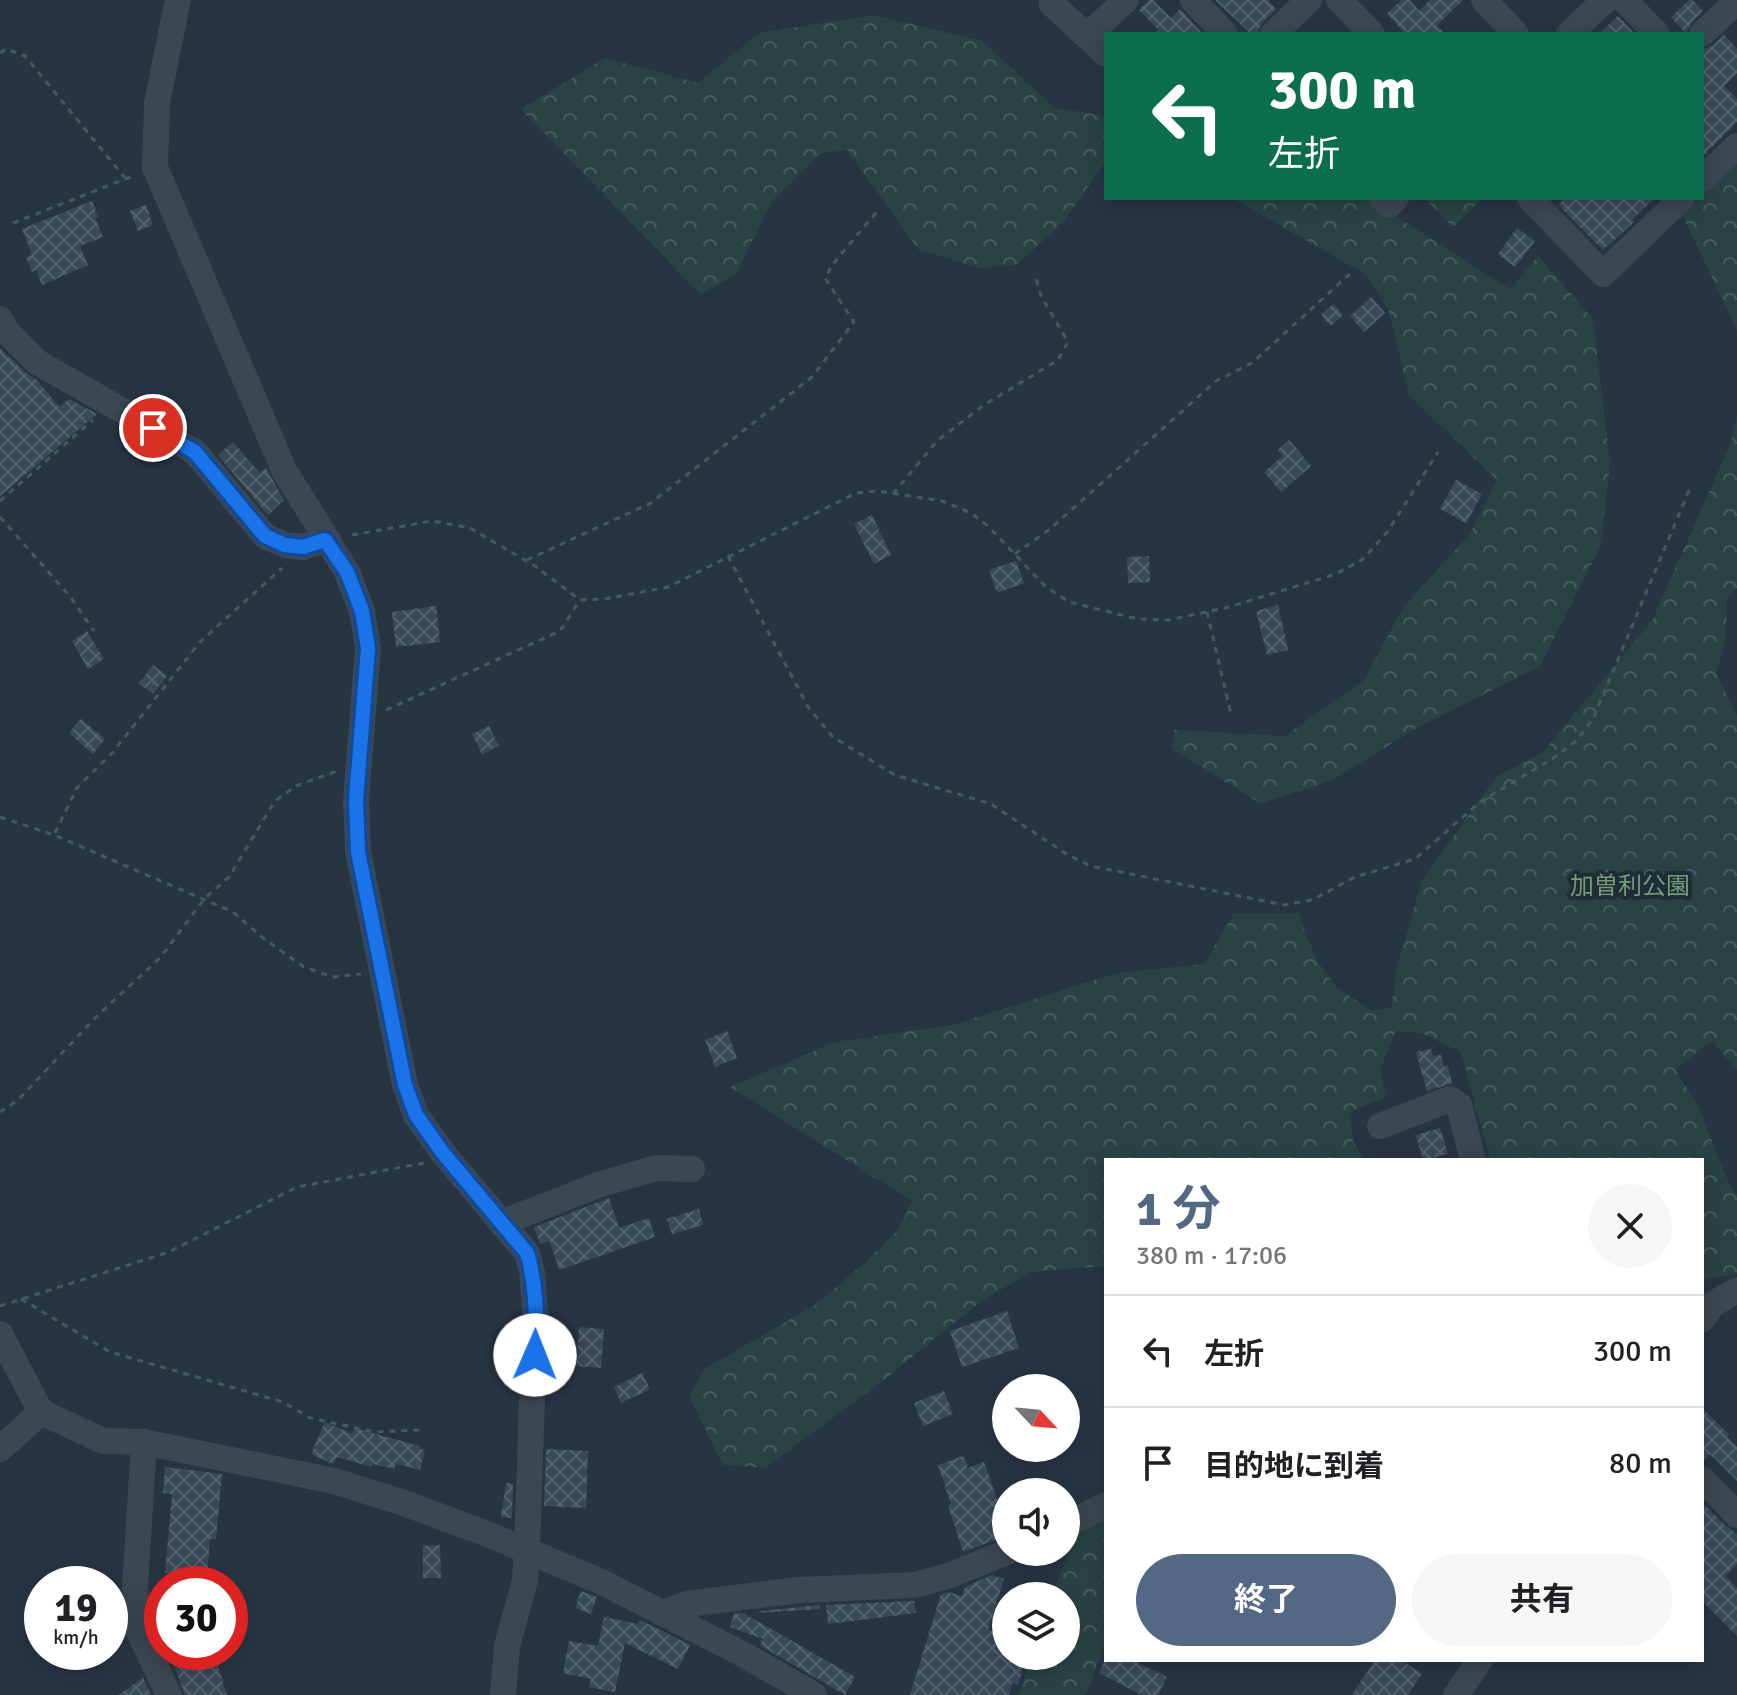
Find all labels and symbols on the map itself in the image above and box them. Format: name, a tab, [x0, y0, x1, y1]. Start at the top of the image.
pin	[119, 394, 187, 462]
park label: 加曽利公園	[1570, 871, 1690, 901]
position arrow	[493, 1313, 577, 1397]
north arrow	[992, 1374, 1080, 1462]
speed limit sign: 30	[144, 1566, 248, 1670]

